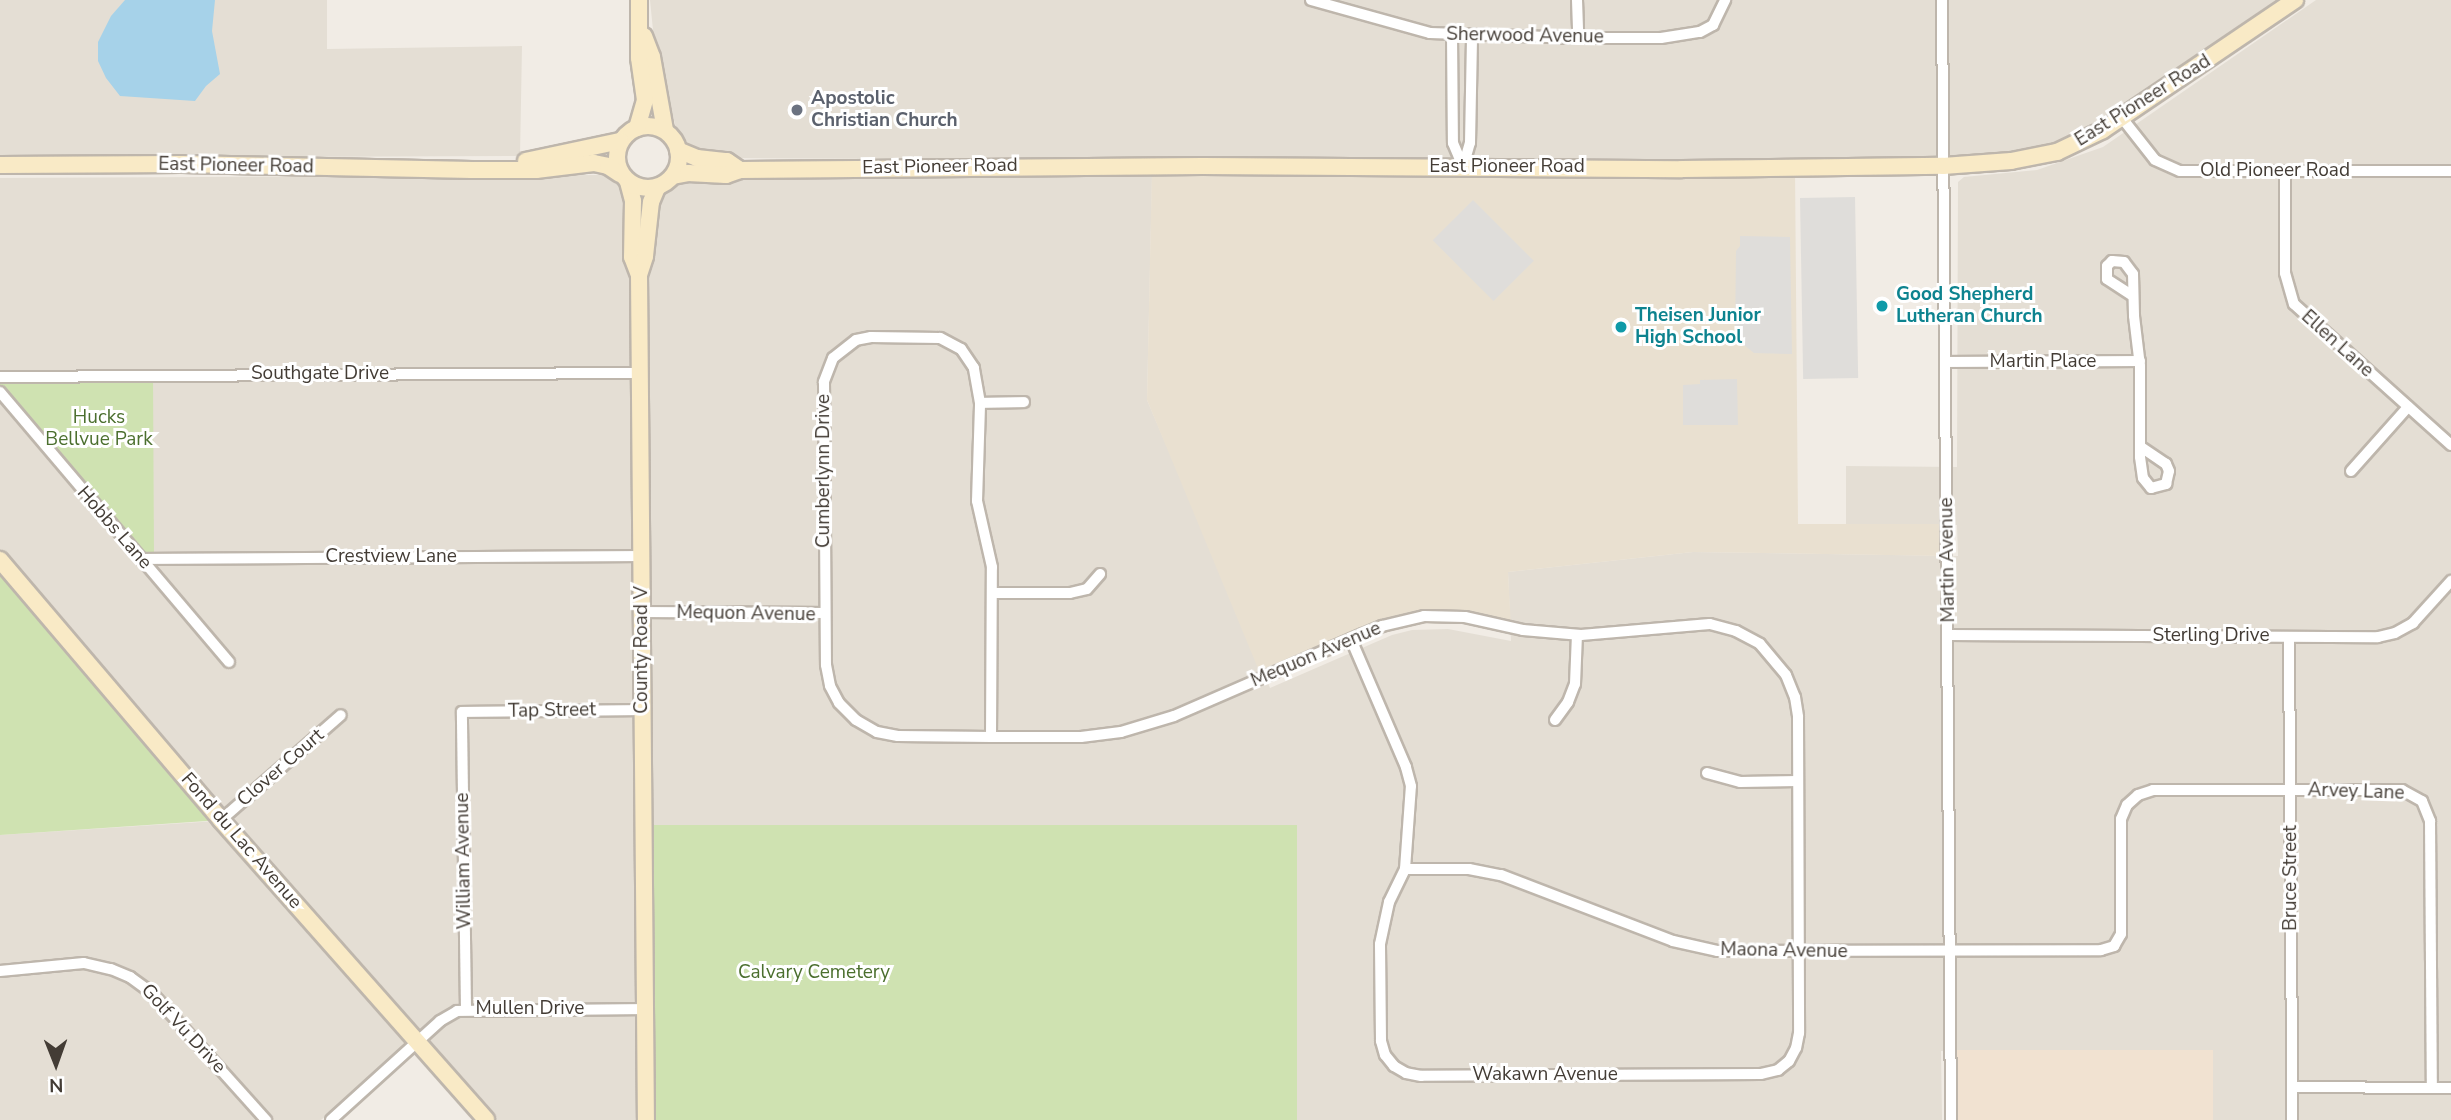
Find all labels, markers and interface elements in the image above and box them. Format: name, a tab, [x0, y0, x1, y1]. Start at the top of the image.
street label: Sherwood Avenue	[1446, 23, 1604, 49]
street label: East Pioneer Road	[2071, 50, 2215, 152]
place label: Apostolic Christian Church	[811, 88, 958, 132]
marker: Apostolic Christian Church	[789, 102, 805, 118]
street label: East Pioneer Road	[158, 153, 314, 179]
street label: East Pioneer Road	[862, 154, 1018, 180]
street label: East Pioneer Road	[1429, 156, 1585, 178]
street label: Old Pioneer Road	[2200, 160, 2350, 182]
place label: Good Shepherd Lutheran Church	[1896, 284, 2043, 328]
marker: Good Shepherd Lutheran Church	[1874, 298, 1890, 314]
place label: Theisen Junior High School	[1635, 305, 1761, 349]
street label: Ellen Lane	[2296, 306, 2378, 382]
marker: Theisen Junior High School	[1613, 319, 1629, 335]
street label: Martin Place	[1990, 351, 2096, 373]
street label: Southgate Drive	[251, 363, 389, 385]
street label: Cumberlynn Drive	[813, 394, 835, 548]
park label: Hucks Bellvue Park	[45, 407, 153, 451]
street label: Hobbs Lane	[72, 482, 156, 574]
street label: Martin Avenue	[1936, 497, 1960, 623]
street label: Crestview Lane	[325, 546, 457, 568]
street label: County Road V	[631, 586, 653, 714]
street label: Mequon Avenue	[676, 601, 816, 627]
street label: Mequon Avenue	[1248, 617, 1384, 693]
street label: Sterling Drive	[2152, 625, 2270, 647]
street label: Tap Street	[508, 699, 596, 723]
street label: Clover Court	[233, 724, 329, 812]
street label: Fond du Lac Avenue	[176, 768, 306, 914]
street label: Arvey Lane	[2307, 779, 2405, 805]
street label: William Avenue	[451, 792, 477, 930]
street label: Bruce Street	[2280, 825, 2302, 931]
street label: Maona Avenue	[1720, 938, 1848, 964]
park label: Calvary Cemetery	[738, 962, 890, 984]
street label: Golf Vu Drive	[136, 980, 230, 1078]
street label: Mullen Drive	[476, 998, 584, 1020]
north arrow	[21, 1029, 91, 1099]
street label: Wakawn Avenue	[1472, 1064, 1618, 1086]
text: N	[49, 1072, 64, 1098]

